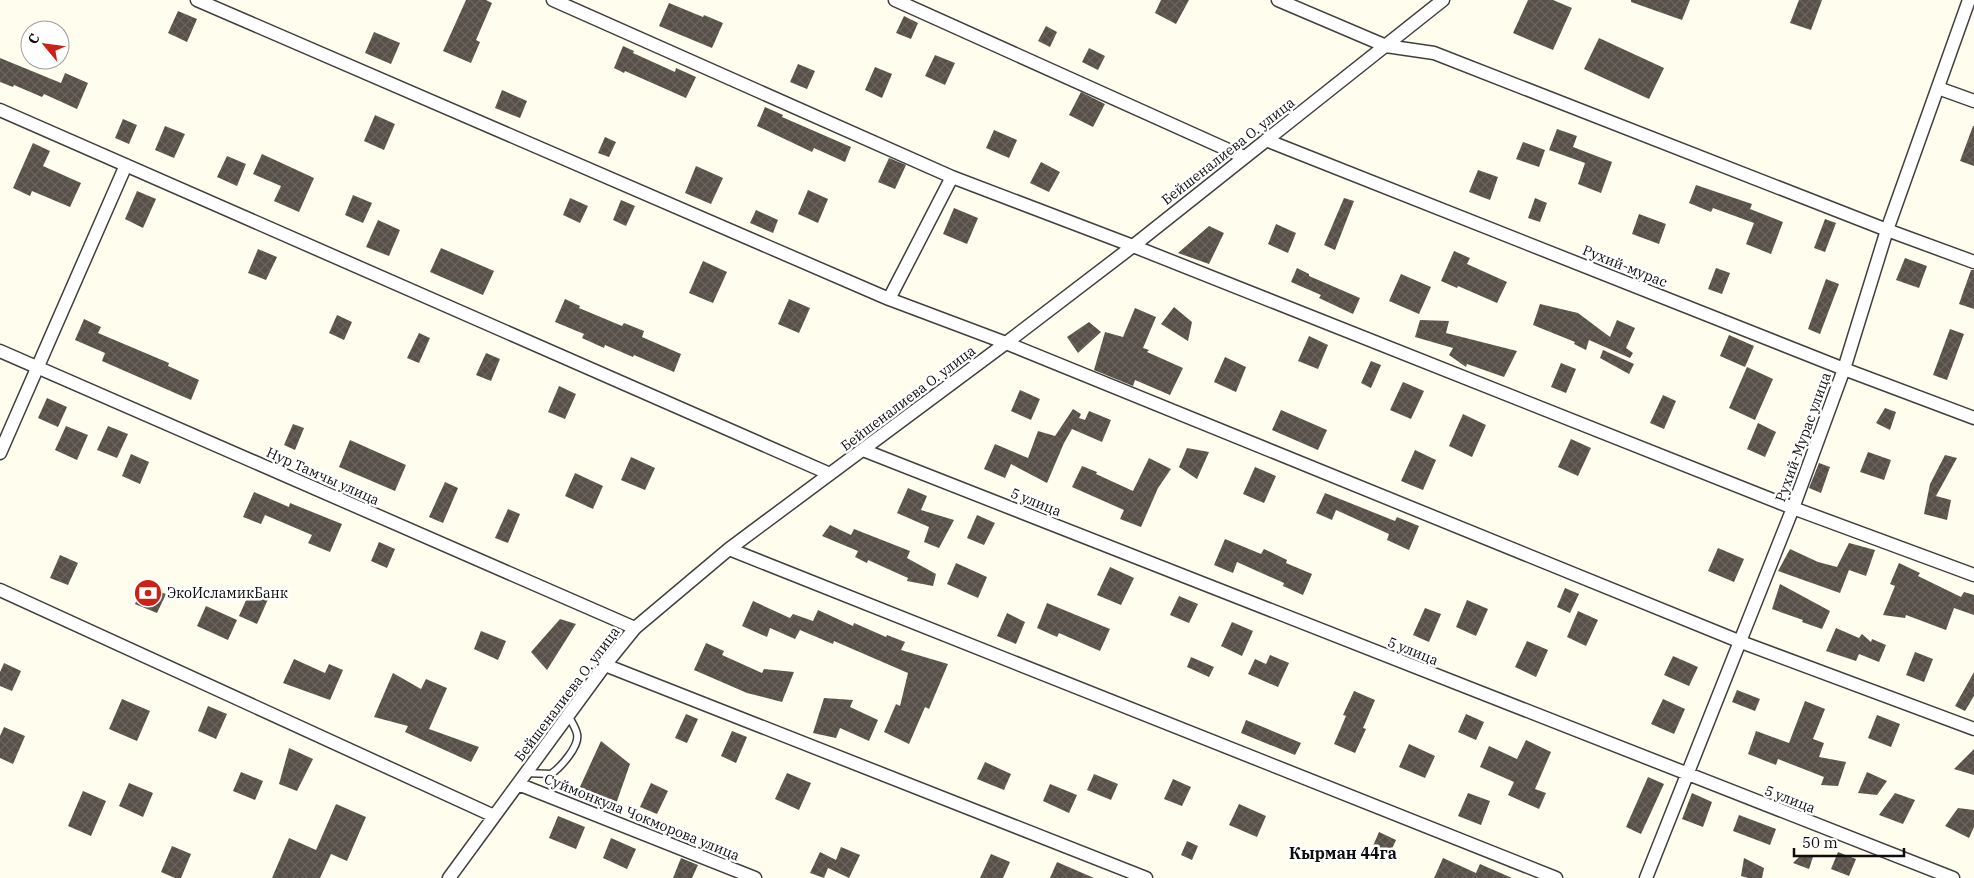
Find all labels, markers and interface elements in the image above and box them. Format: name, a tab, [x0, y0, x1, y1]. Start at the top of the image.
north arrow	[20, 20, 70, 70]
text: С	[24, 30, 44, 47]
street label: Бейшеналиева О. улица	[1158, 93, 1299, 209]
street label: Рухий-мурас	[1580, 241, 1670, 291]
street label: Бейшеналиева О. улица	[837, 341, 979, 455]
street label: Рухий-Мурас улица	[1771, 370, 1835, 504]
street label: Нур Тамчы улица	[264, 443, 383, 509]
street label: 5 улица	[1008, 484, 1064, 520]
bank icon: ЭкоИсламикБанк	[133, 578, 163, 608]
place label: ЭкоИсламикБанк	[167, 584, 288, 602]
street label: Бейшеналиева О. улица	[510, 623, 624, 765]
street label: 5 улица	[1385, 633, 1441, 669]
street label: Суймонкула Чокморова улица	[542, 769, 743, 865]
street label: 5 улица	[1762, 781, 1818, 817]
scale bar	[1794, 826, 1904, 858]
text: 50 m	[1802, 833, 1838, 852]
district label: Кырман 44га	[1289, 843, 1397, 863]

